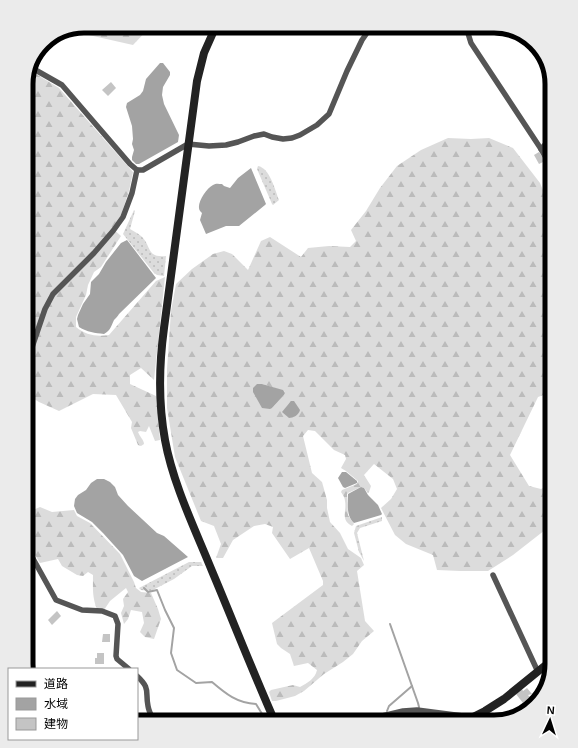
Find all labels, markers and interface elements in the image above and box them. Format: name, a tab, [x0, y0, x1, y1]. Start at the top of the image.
legend	[8, 668, 138, 740]
text: 道路	[44, 677, 68, 691]
text: 水域	[44, 697, 68, 711]
north arrow	[530, 700, 570, 740]
text: N	[546, 704, 555, 716]
text: 建物	[44, 717, 68, 731]

